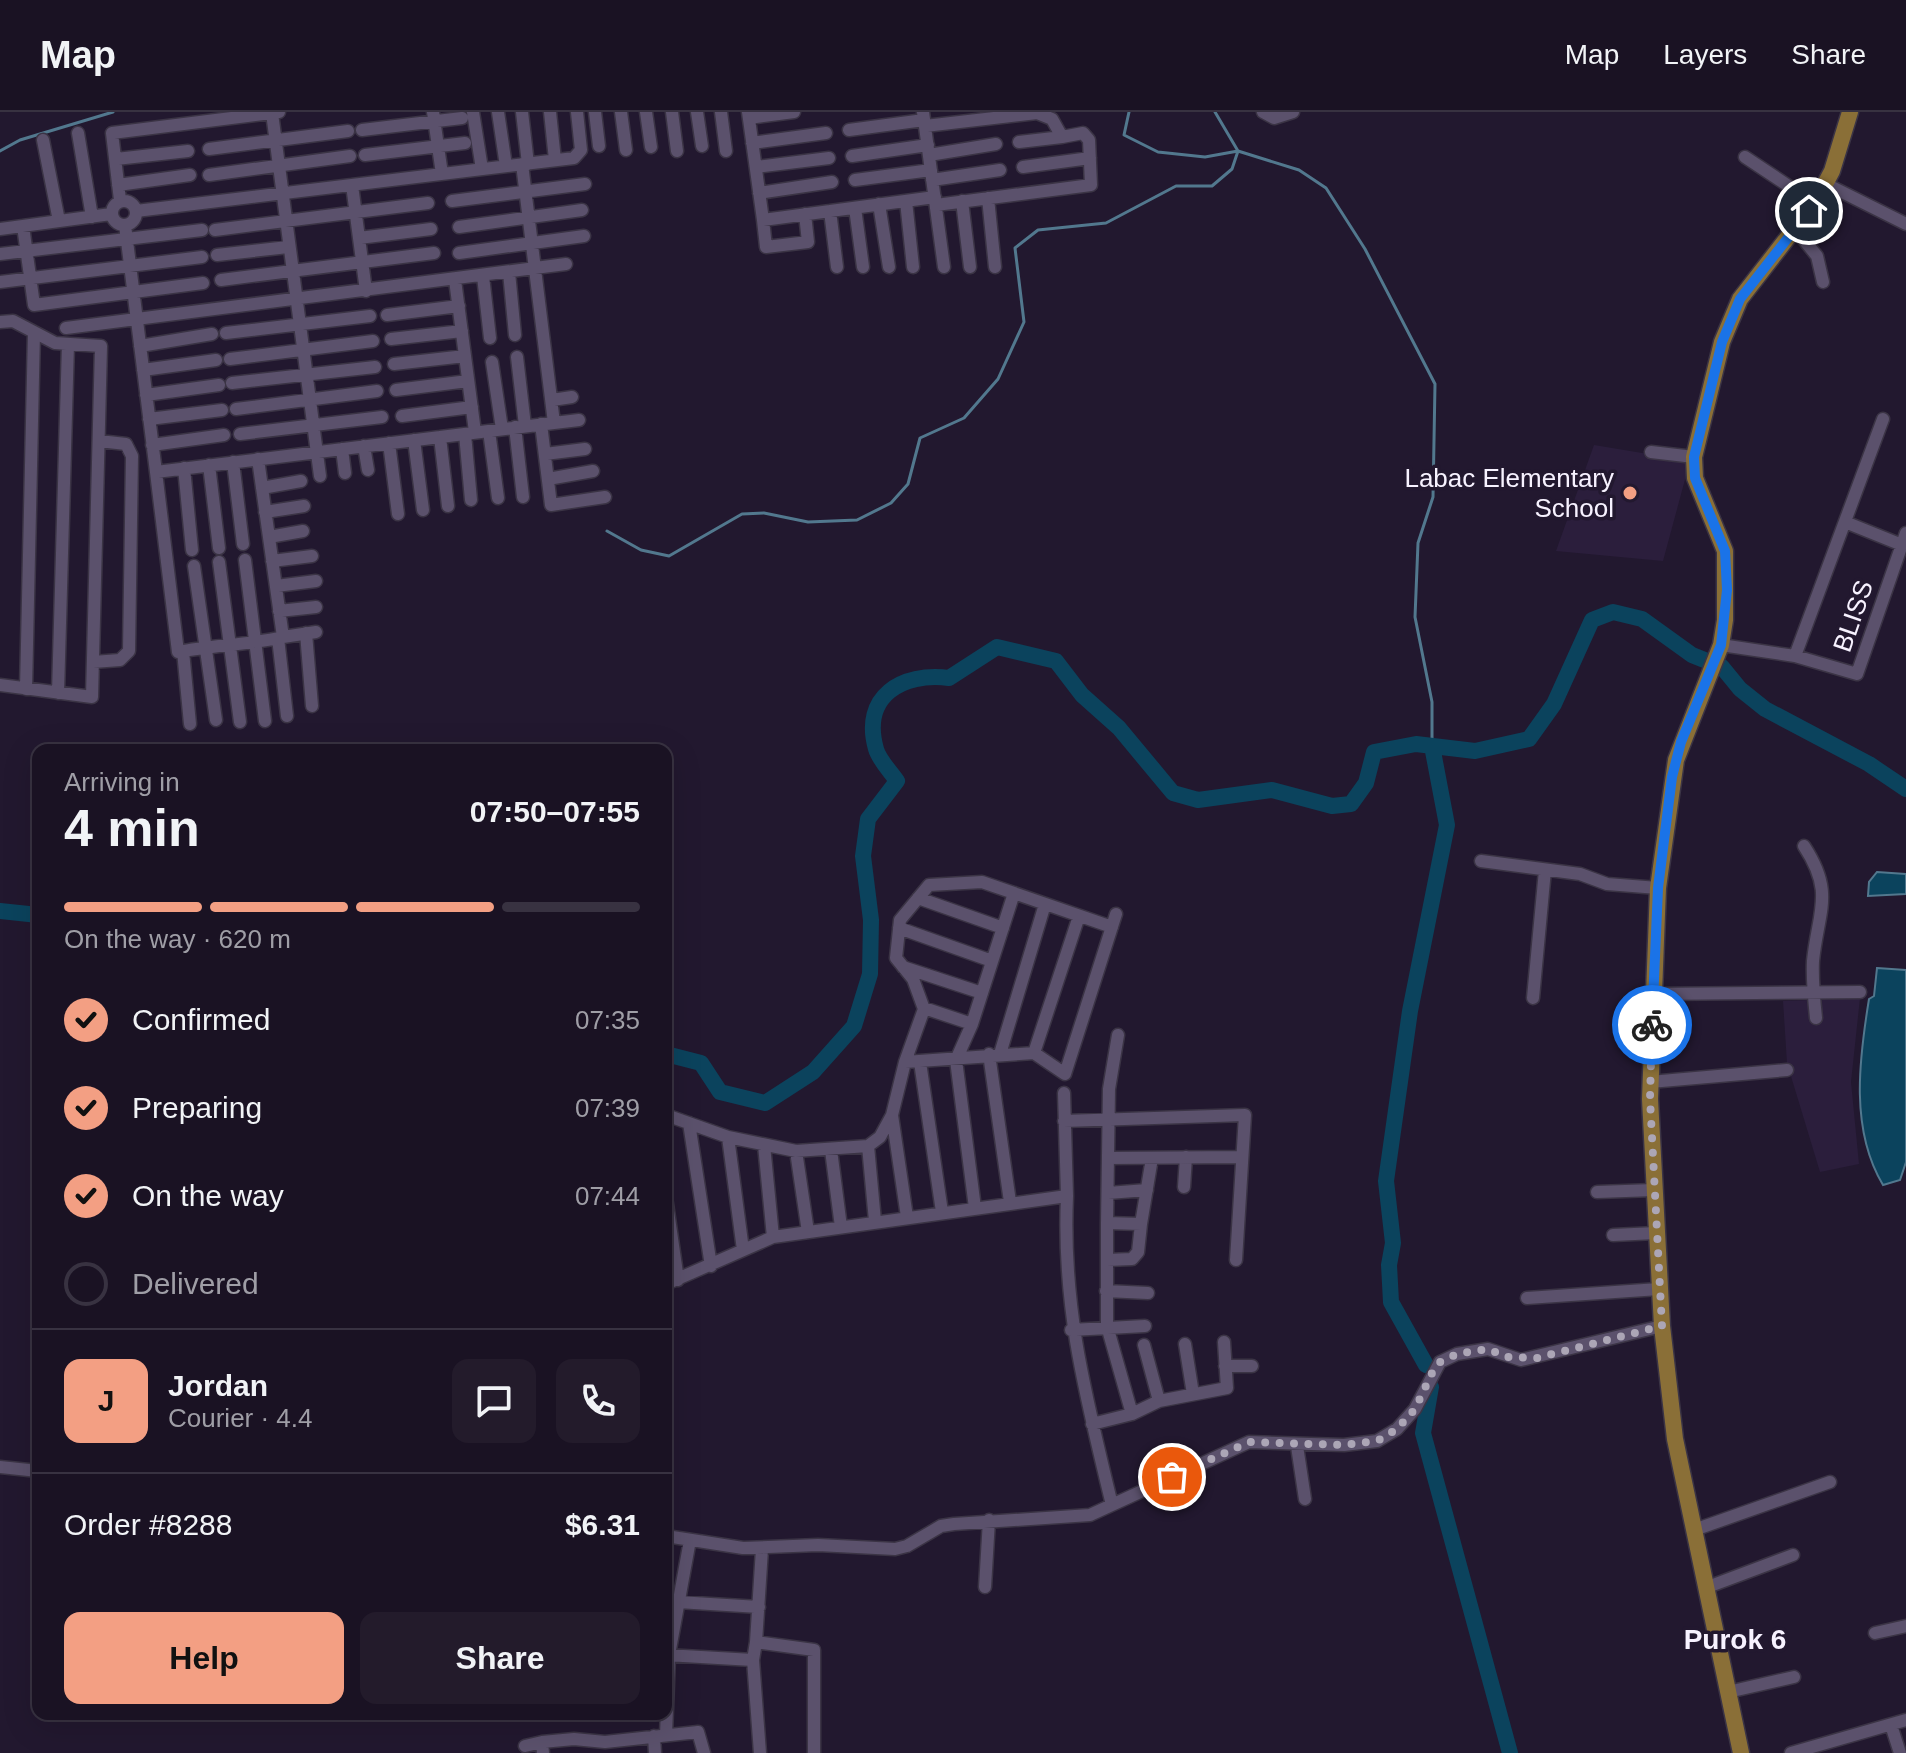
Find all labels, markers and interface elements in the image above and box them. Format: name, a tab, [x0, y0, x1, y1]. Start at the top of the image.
text: Map	[40, 34, 116, 76]
text: Map	[1565, 39, 1619, 70]
text: Layers	[1663, 39, 1747, 70]
text: Share	[1791, 39, 1866, 70]
pin	[1775, 177, 1843, 245]
icon: home	[1787, 189, 1831, 233]
place label: Labac Elementary School	[1404, 463, 1614, 523]
marker: Labac Elementary School	[1621, 484, 1639, 502]
street label: BLISS	[1827, 576, 1879, 656]
text: Arriving in	[64, 767, 180, 797]
text: 07:50–07:55	[470, 795, 640, 828]
text: 4 min	[64, 799, 200, 857]
text: On the way · 620 m	[64, 924, 291, 954]
courier	[1612, 985, 1692, 1065]
icon: check	[64, 998, 108, 1042]
text: Confirmed	[132, 1003, 270, 1036]
icon: bike	[1630, 1003, 1674, 1047]
text: 07:35	[575, 1005, 640, 1035]
icon: check	[64, 1086, 108, 1130]
text: Preparing	[132, 1091, 262, 1124]
text: 07:39	[575, 1093, 640, 1123]
icon: check	[64, 1174, 108, 1218]
text: On the way	[132, 1179, 284, 1212]
text: 07:44	[575, 1181, 640, 1211]
text: Delivered	[132, 1267, 259, 1300]
button: chat	[452, 1359, 536, 1443]
button: phone	[556, 1359, 640, 1443]
text: Jordan	[168, 1369, 268, 1402]
text: J	[98, 1384, 114, 1417]
text: Courier · 4.4	[168, 1403, 313, 1433]
pin	[1138, 1443, 1206, 1511]
icon: bag	[1150, 1455, 1194, 1499]
text: Order #8288	[64, 1508, 232, 1541]
text: $6.31	[565, 1508, 640, 1541]
button: Help	[64, 1612, 344, 1704]
button: Share	[360, 1612, 640, 1704]
district label: Purok 6	[1684, 1624, 1786, 1655]

